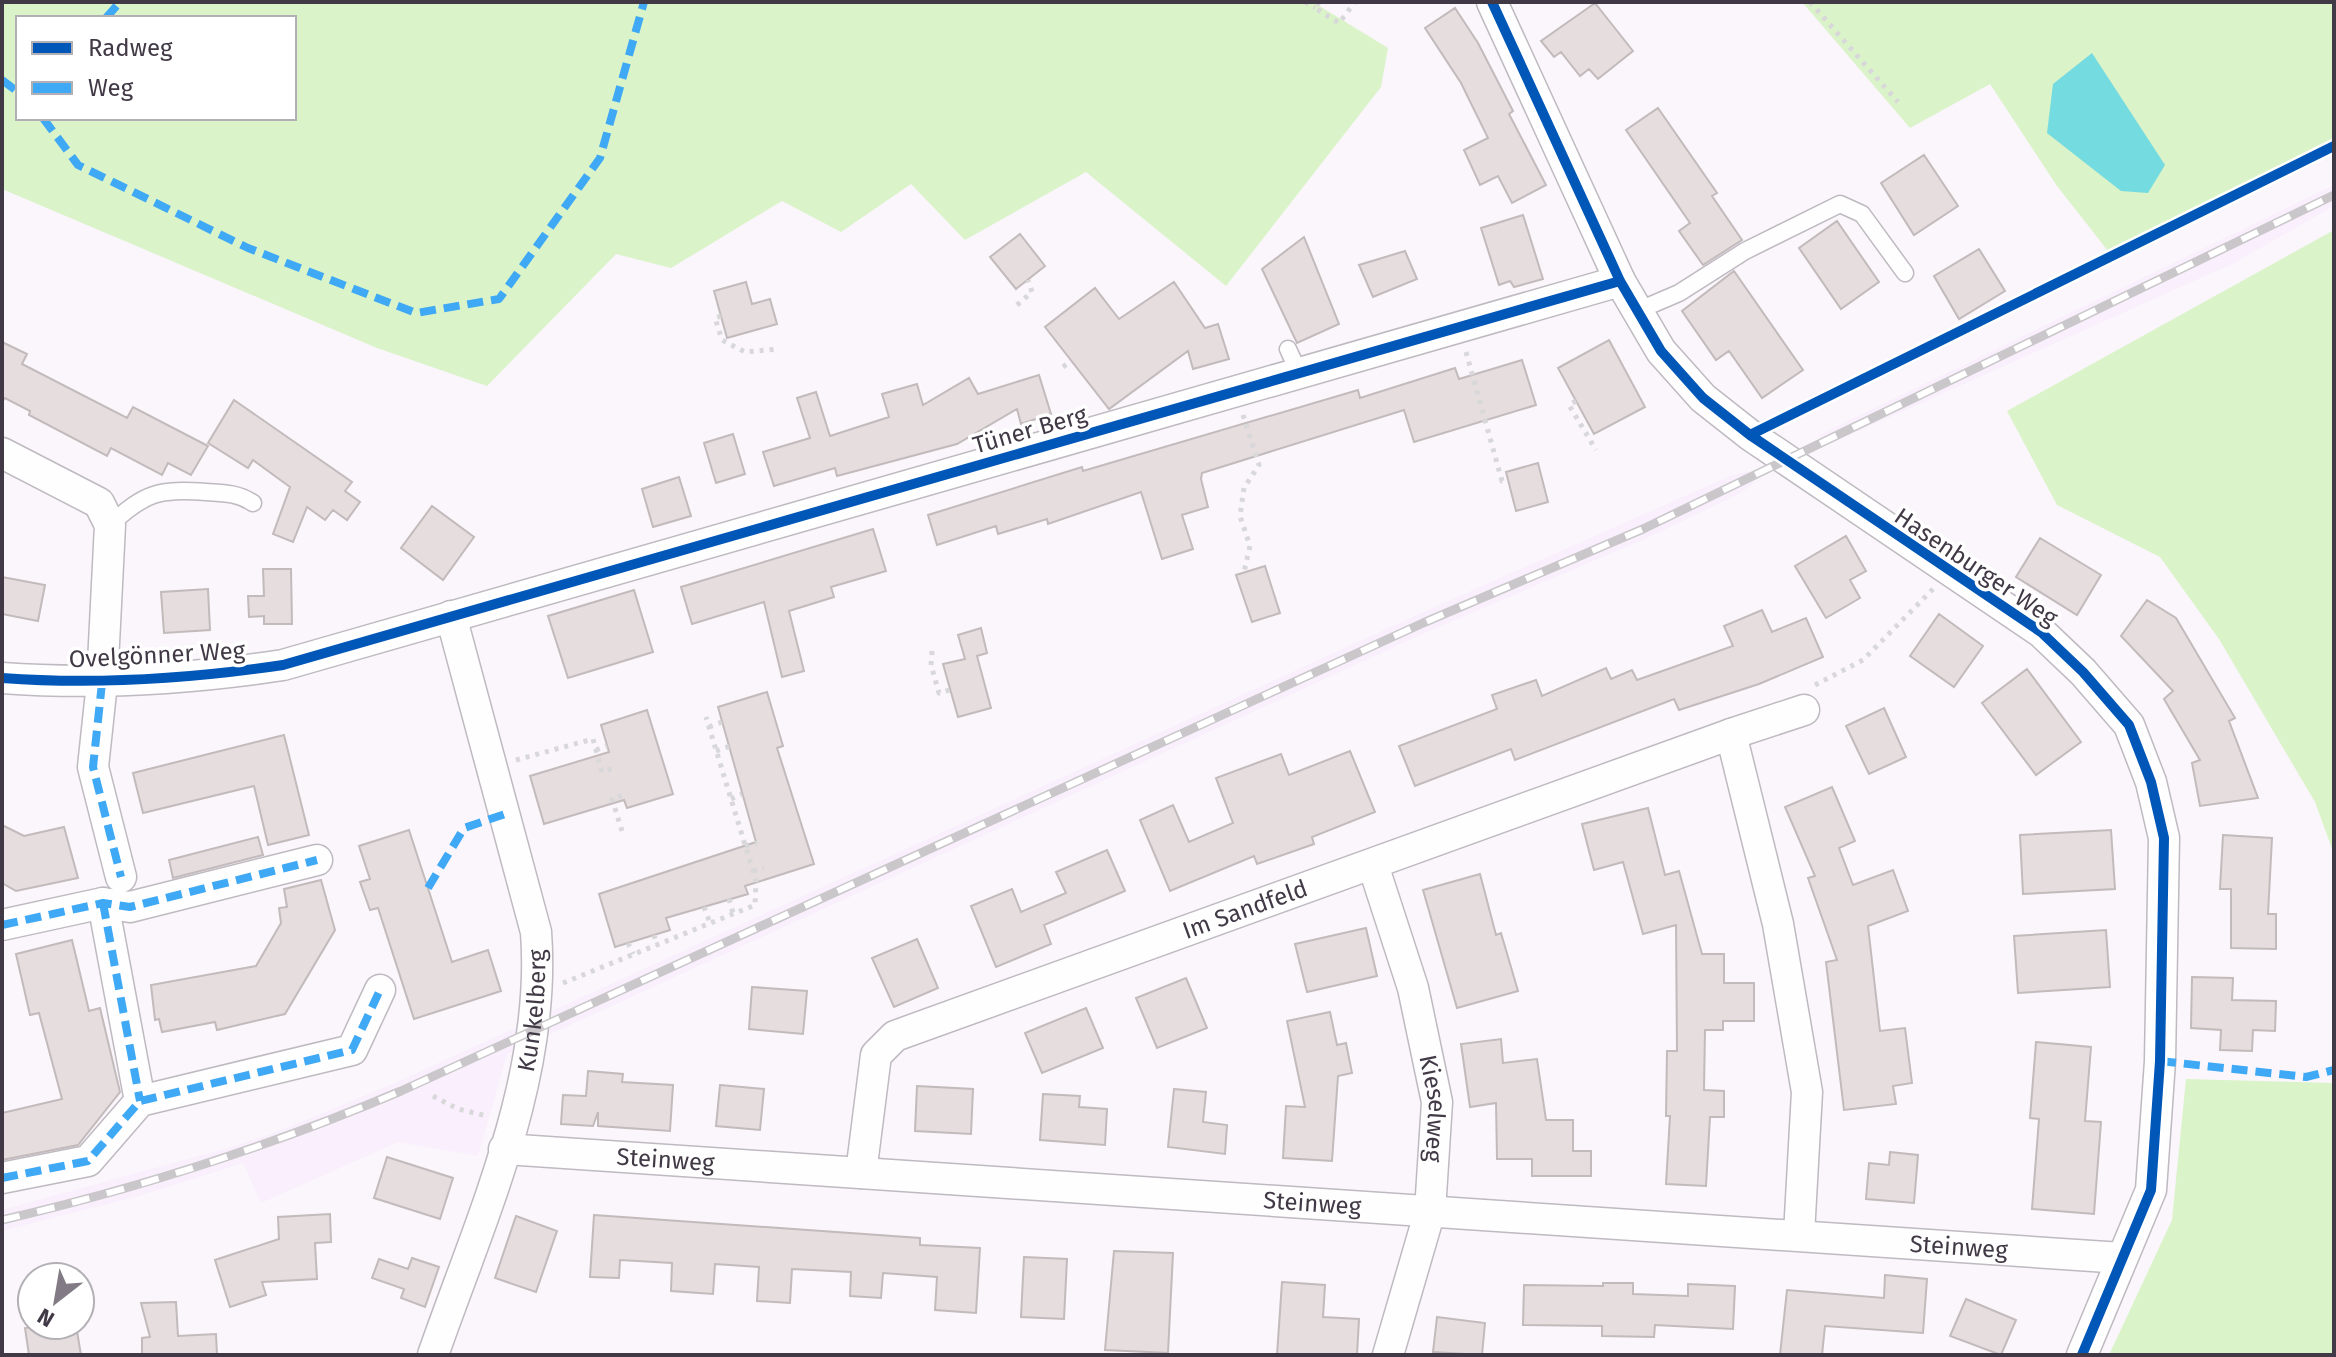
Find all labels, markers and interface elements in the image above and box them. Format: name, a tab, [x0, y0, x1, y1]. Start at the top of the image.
legend	[16, 16, 296, 120]
text: Radweg	[88, 34, 173, 62]
text: Weg	[88, 74, 134, 102]
street label: Tüner Berg	[970, 400, 1091, 460]
street label: Hasenburger Weg	[1889, 502, 2063, 632]
street label: Ovelgönner Weg	[68, 636, 246, 674]
street label: Im Sandfeld	[1179, 874, 1311, 945]
street label: Kunkelberg	[512, 949, 551, 1074]
street label: Kieselweg	[1413, 1052, 1451, 1164]
street label: Steinweg	[616, 1143, 716, 1177]
street label: Steinweg	[1262, 1186, 1363, 1221]
street label: Steinweg	[1909, 1230, 2009, 1264]
north arrow	[16, 1261, 96, 1341]
text: N	[33, 1302, 59, 1333]

